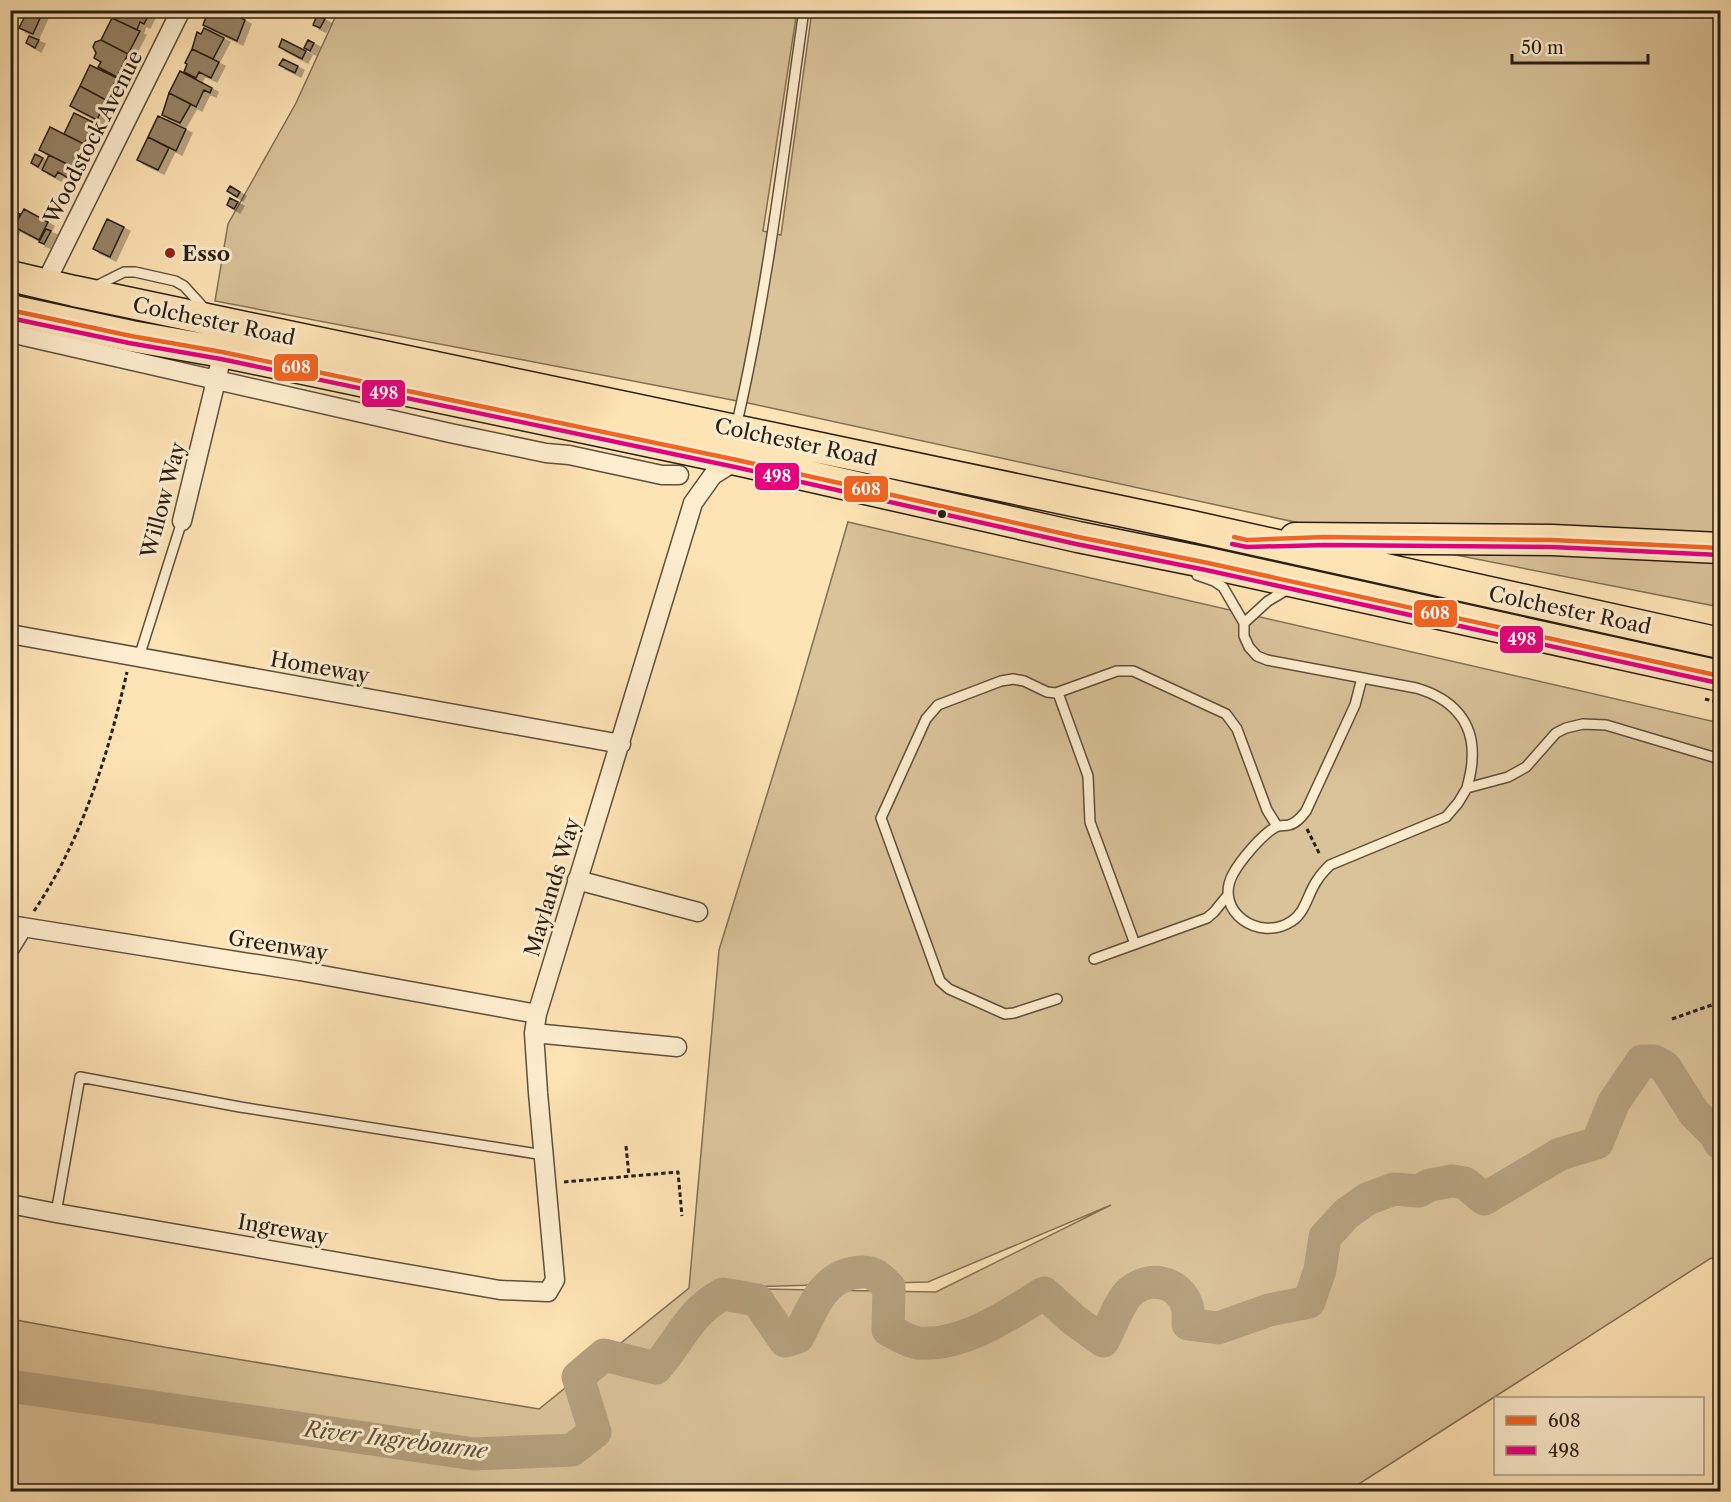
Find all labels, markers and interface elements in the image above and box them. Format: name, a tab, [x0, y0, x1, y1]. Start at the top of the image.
scale bar	[1512, 27, 1648, 65]
text: 50 m	[1521, 37, 1564, 59]
street label: Woodstock Avenue	[38, 46, 148, 229]
place label: Esso	[182, 241, 230, 266]
marker: Esso	[163, 246, 177, 260]
street label: Colchester Road	[131, 292, 298, 350]
line badge: 608	[273, 353, 319, 382]
text: 608	[281, 357, 311, 377]
line badge: 498	[361, 379, 406, 408]
text: 498	[370, 383, 399, 403]
street label: Colchester Road	[713, 413, 880, 471]
street label: Willow Way	[135, 439, 191, 562]
line badge: 498	[754, 462, 800, 491]
text: 498	[763, 466, 792, 486]
line badge: 608	[843, 475, 889, 503]
text: 608	[851, 479, 881, 499]
unlabelled marker	[936, 508, 948, 520]
street label: Colchester Road	[1487, 581, 1654, 639]
line badge: 608	[1413, 599, 1458, 628]
text: 608	[1420, 603, 1450, 623]
line badge: 498	[1499, 625, 1544, 654]
text: 498	[1508, 629, 1537, 649]
street label: Homeway	[268, 646, 372, 688]
street label: Maylands Way	[519, 814, 585, 959]
street label: Greenway	[226, 925, 330, 965]
street label: Ingreway	[236, 1209, 330, 1249]
legend	[1494, 1397, 1704, 1475]
text: 608	[1548, 1410, 1581, 1432]
water label: River Ingrebourne	[301, 1415, 490, 1465]
text: 498	[1548, 1440, 1580, 1462]

